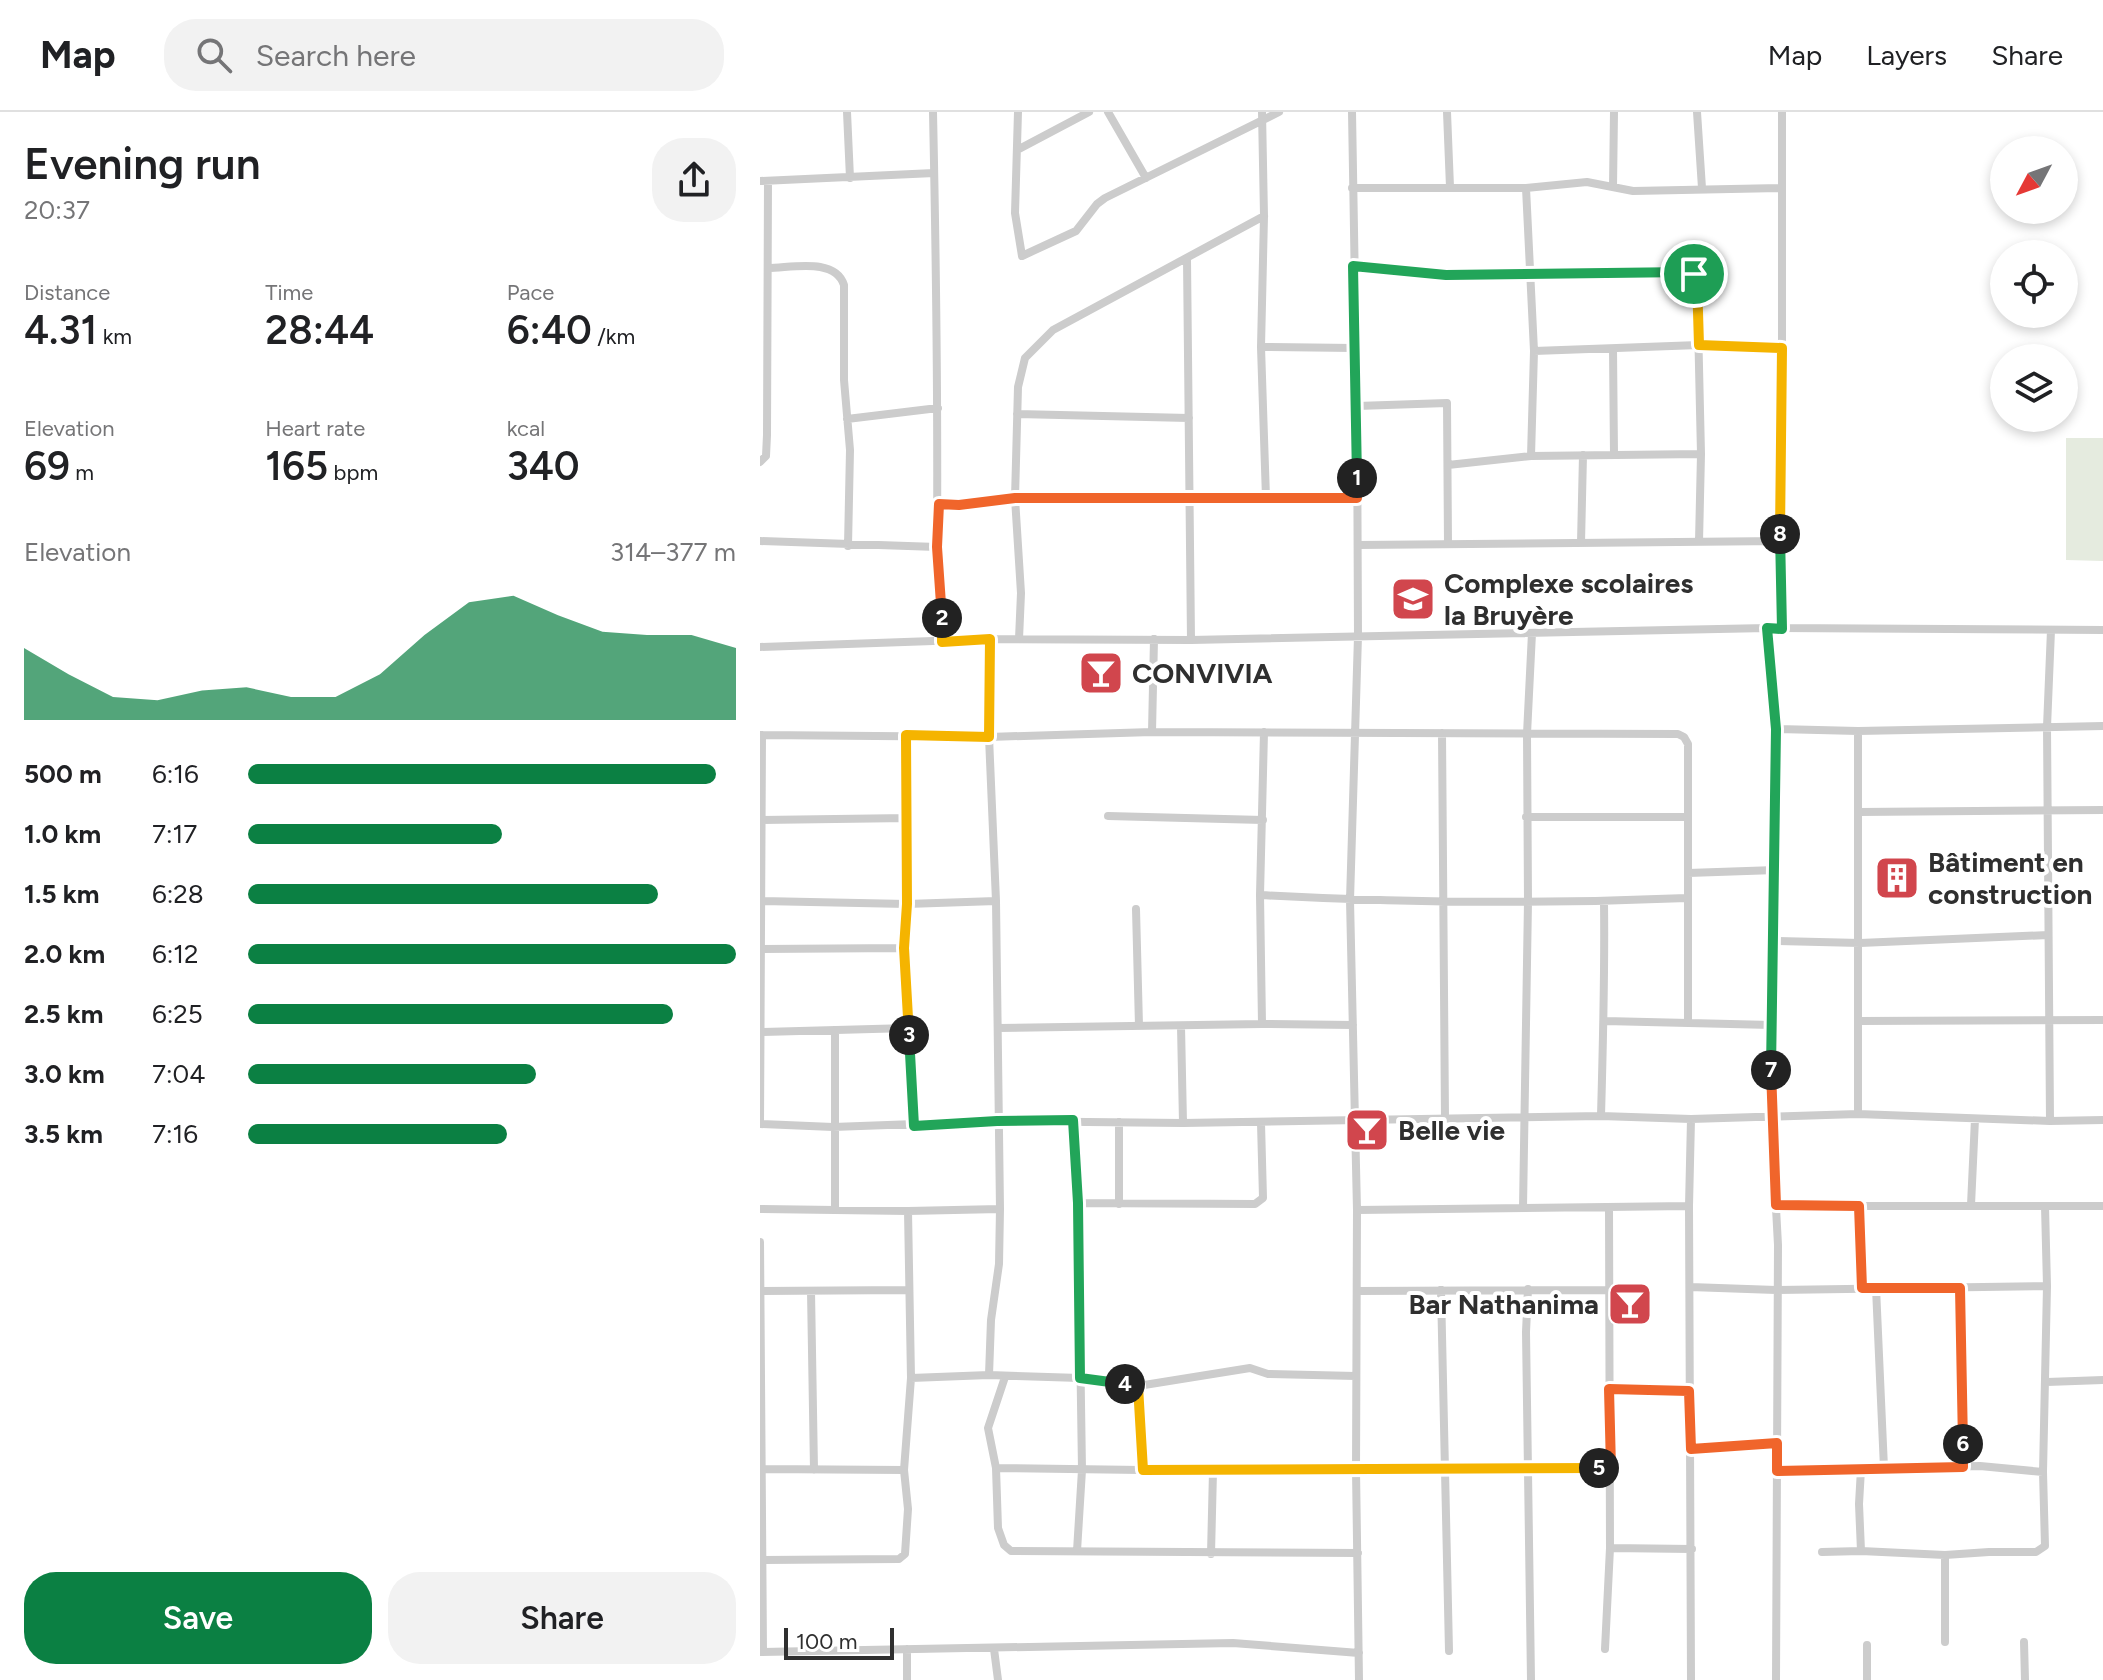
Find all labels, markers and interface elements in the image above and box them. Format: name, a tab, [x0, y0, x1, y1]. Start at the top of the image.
search box	[164, 19, 724, 91]
text: Map	[40, 32, 116, 78]
icon: search	[192, 33, 236, 77]
text: Search here	[256, 37, 416, 74]
text: Map	[1768, 38, 1822, 72]
text: Layers	[1866, 38, 1947, 72]
text: Share	[1991, 38, 2063, 72]
north arrow	[1990, 136, 2078, 224]
map controls	[1990, 136, 2078, 432]
text: Evening run	[24, 137, 261, 190]
button: share	[652, 138, 736, 222]
text: 20:37	[24, 194, 90, 226]
pin	[1660, 240, 1728, 308]
button: locate	[1990, 240, 2078, 328]
icon: arrive	[1672, 252, 1716, 296]
text: Distance	[24, 279, 110, 306]
text: Time	[265, 279, 313, 306]
text: Pace	[507, 279, 554, 306]
text: 4.31	[24, 306, 97, 354]
text: 28:44	[265, 306, 374, 354]
text: 6:40	[507, 306, 592, 354]
text: km	[97, 323, 132, 350]
text: /km	[592, 323, 635, 350]
button: layers	[1990, 344, 2078, 432]
text: Elevation	[24, 415, 114, 442]
text: Heart rate	[265, 415, 365, 442]
text: kcal	[507, 415, 545, 442]
text: 69	[24, 442, 70, 490]
text: 165	[265, 442, 328, 490]
text: 340	[507, 442, 580, 490]
pin: 1	[1337, 458, 1377, 498]
text: m	[70, 459, 94, 486]
text: bpm	[328, 459, 378, 486]
text: 1	[1352, 464, 1362, 491]
pin: 8	[1760, 514, 1800, 554]
text: 8	[1773, 520, 1787, 547]
text: Elevation	[24, 536, 131, 568]
text: 314–377 m	[610, 536, 736, 568]
place label: Complexe scolaires la Bruyère	[1444, 566, 1693, 632]
school or university icon: Complexe scolaires la Bruyère	[1389, 575, 1437, 623]
pin: 2	[922, 598, 962, 638]
text: 2	[936, 604, 948, 631]
bar icon: CONVIVIA	[1077, 649, 1125, 697]
place label: CONVIVIA	[1132, 656, 1273, 690]
text: 500 m	[24, 758, 102, 790]
text: 6:16	[152, 758, 199, 790]
text: 1.0 km	[24, 818, 101, 850]
text: 7:17	[152, 818, 197, 850]
place label: Bâtiment en construction	[1928, 845, 2092, 911]
building icon: Bâtiment en construction	[1873, 854, 1921, 902]
text: 1.5 km	[24, 878, 99, 910]
text: 6:28	[152, 878, 204, 910]
text: 2.0 km	[24, 938, 105, 970]
text: 6:12	[152, 938, 199, 970]
text: 2.5 km	[24, 998, 103, 1030]
text: 6:25	[152, 998, 203, 1030]
pin: 3	[889, 1015, 929, 1055]
text: 3	[903, 1021, 915, 1048]
pin: 7	[1751, 1050, 1791, 1090]
text: 7	[1765, 1056, 1777, 1083]
text: 3.0 km	[24, 1058, 105, 1090]
text: 7:04	[152, 1058, 205, 1090]
bar icon: Belle vie	[1343, 1106, 1391, 1154]
place label: Belle vie	[1398, 1113, 1505, 1147]
text: 3.5 km	[24, 1118, 103, 1150]
text: 7:16	[152, 1118, 198, 1150]
bar icon: Bar Nathanima	[1606, 1280, 1654, 1328]
place label: Bar Nathanima	[1408, 1287, 1599, 1321]
pin: 4	[1105, 1364, 1145, 1404]
text: 4	[1118, 1370, 1132, 1397]
pin: 6	[1943, 1424, 1983, 1464]
text: 6	[1957, 1430, 1969, 1457]
pin: 5	[1579, 1448, 1619, 1488]
text: 5	[1593, 1454, 1605, 1481]
button: Save	[24, 1572, 372, 1664]
button: Share	[388, 1572, 736, 1664]
scale bar	[784, 1624, 894, 1660]
text: 100 m	[796, 1628, 857, 1655]

